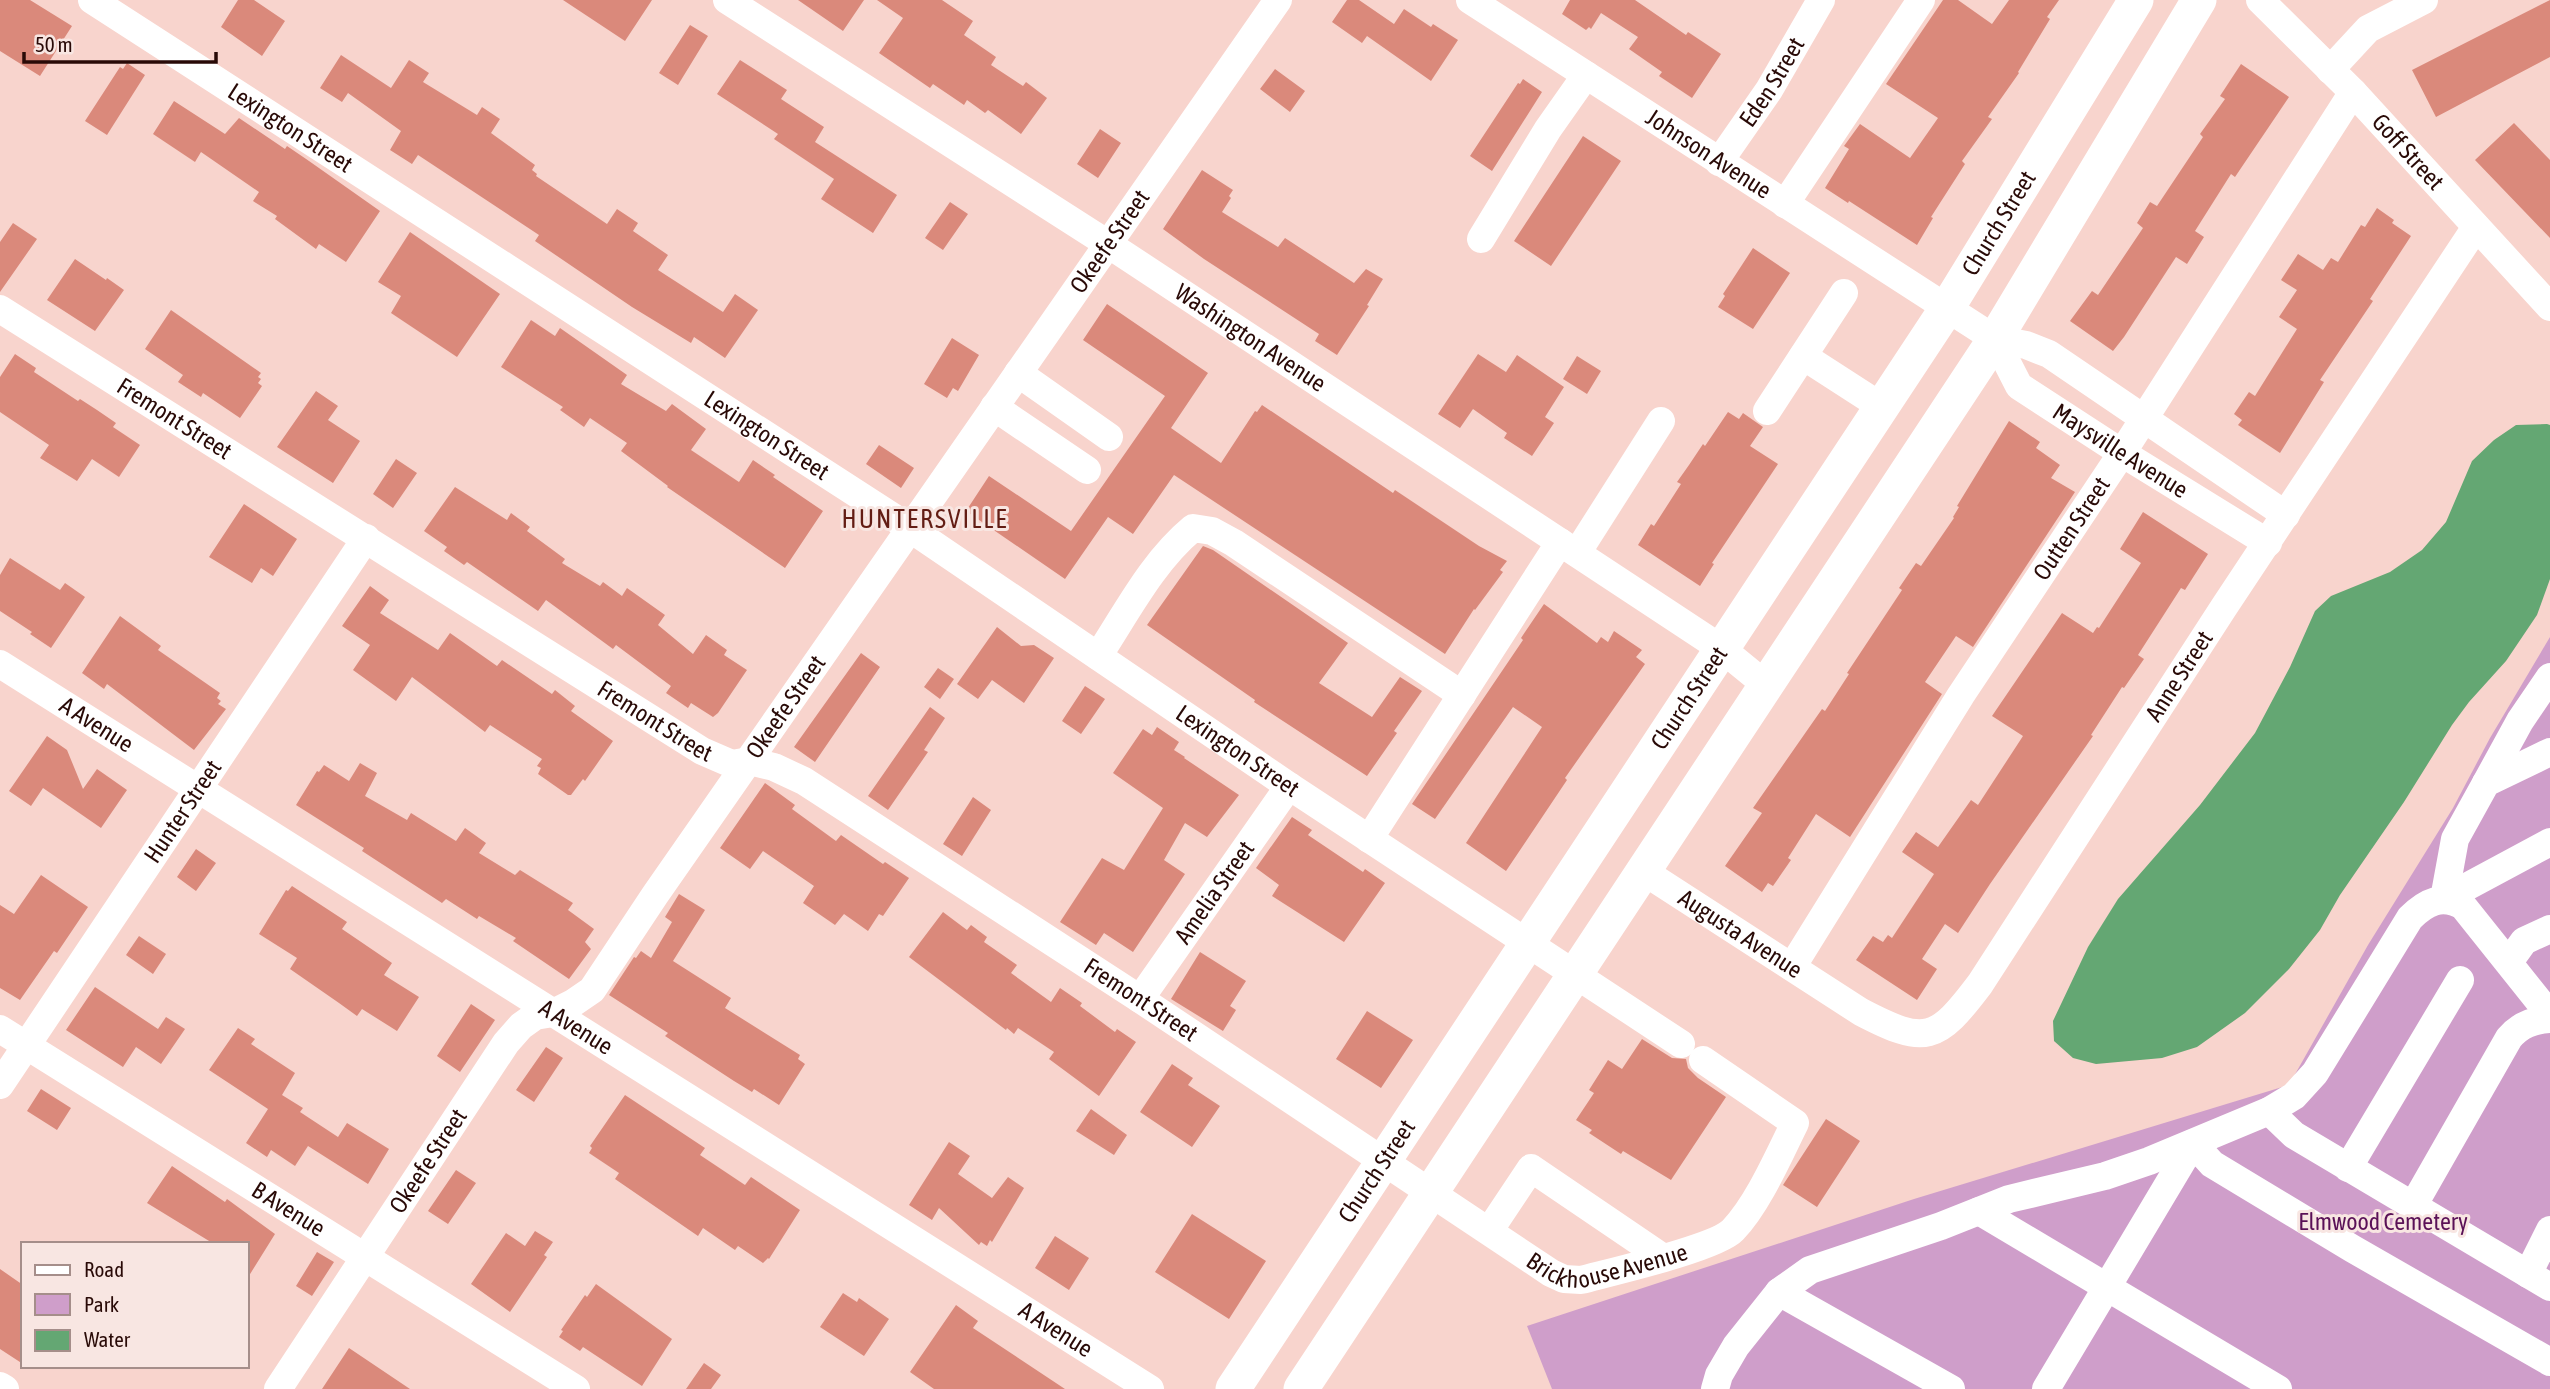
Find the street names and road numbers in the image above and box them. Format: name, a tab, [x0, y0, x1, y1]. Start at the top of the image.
street label: Eden Street	[1734, 32, 1810, 132]
street label: Lexington Street	[223, 78, 358, 178]
street label: Johnson Avenue	[1641, 103, 1776, 204]
street label: Goff Street	[2367, 108, 2450, 195]
street label: Church Street	[1956, 166, 2041, 280]
street label: Okeefe Street	[1064, 185, 1155, 298]
street label: Washington Avenue	[1170, 278, 1331, 397]
street label: Fremont Street	[112, 372, 237, 465]
street label: Lexington Street	[700, 385, 834, 485]
street label: Maysville Avenue	[2048, 398, 2193, 503]
street label: Outten Street	[2027, 472, 2115, 585]
street label: Anne Street	[2140, 626, 2218, 726]
street label: Church Street	[1645, 641, 1733, 754]
street label: Okeefe Street	[740, 650, 831, 763]
street label: Fremont Street	[593, 675, 716, 767]
street label: A Avenue	[55, 691, 138, 758]
street label: Lexington Street	[1171, 699, 1305, 802]
street label: Hunter Street	[139, 755, 227, 868]
street label: Amelia Street	[1169, 836, 1259, 949]
street label: Augusta Avenue	[1674, 884, 1807, 983]
street label: Fremont Street	[1079, 952, 1203, 1047]
street label: A Avenue	[535, 994, 618, 1060]
street label: Okeefe Street	[384, 1103, 472, 1218]
street label: Church Street	[1333, 1114, 1420, 1227]
street label: B Avenue	[247, 1176, 330, 1242]
street label: Brickhouse Avenue	[1522, 1238, 1691, 1293]
street label: A Avenue	[1014, 1296, 1098, 1362]

